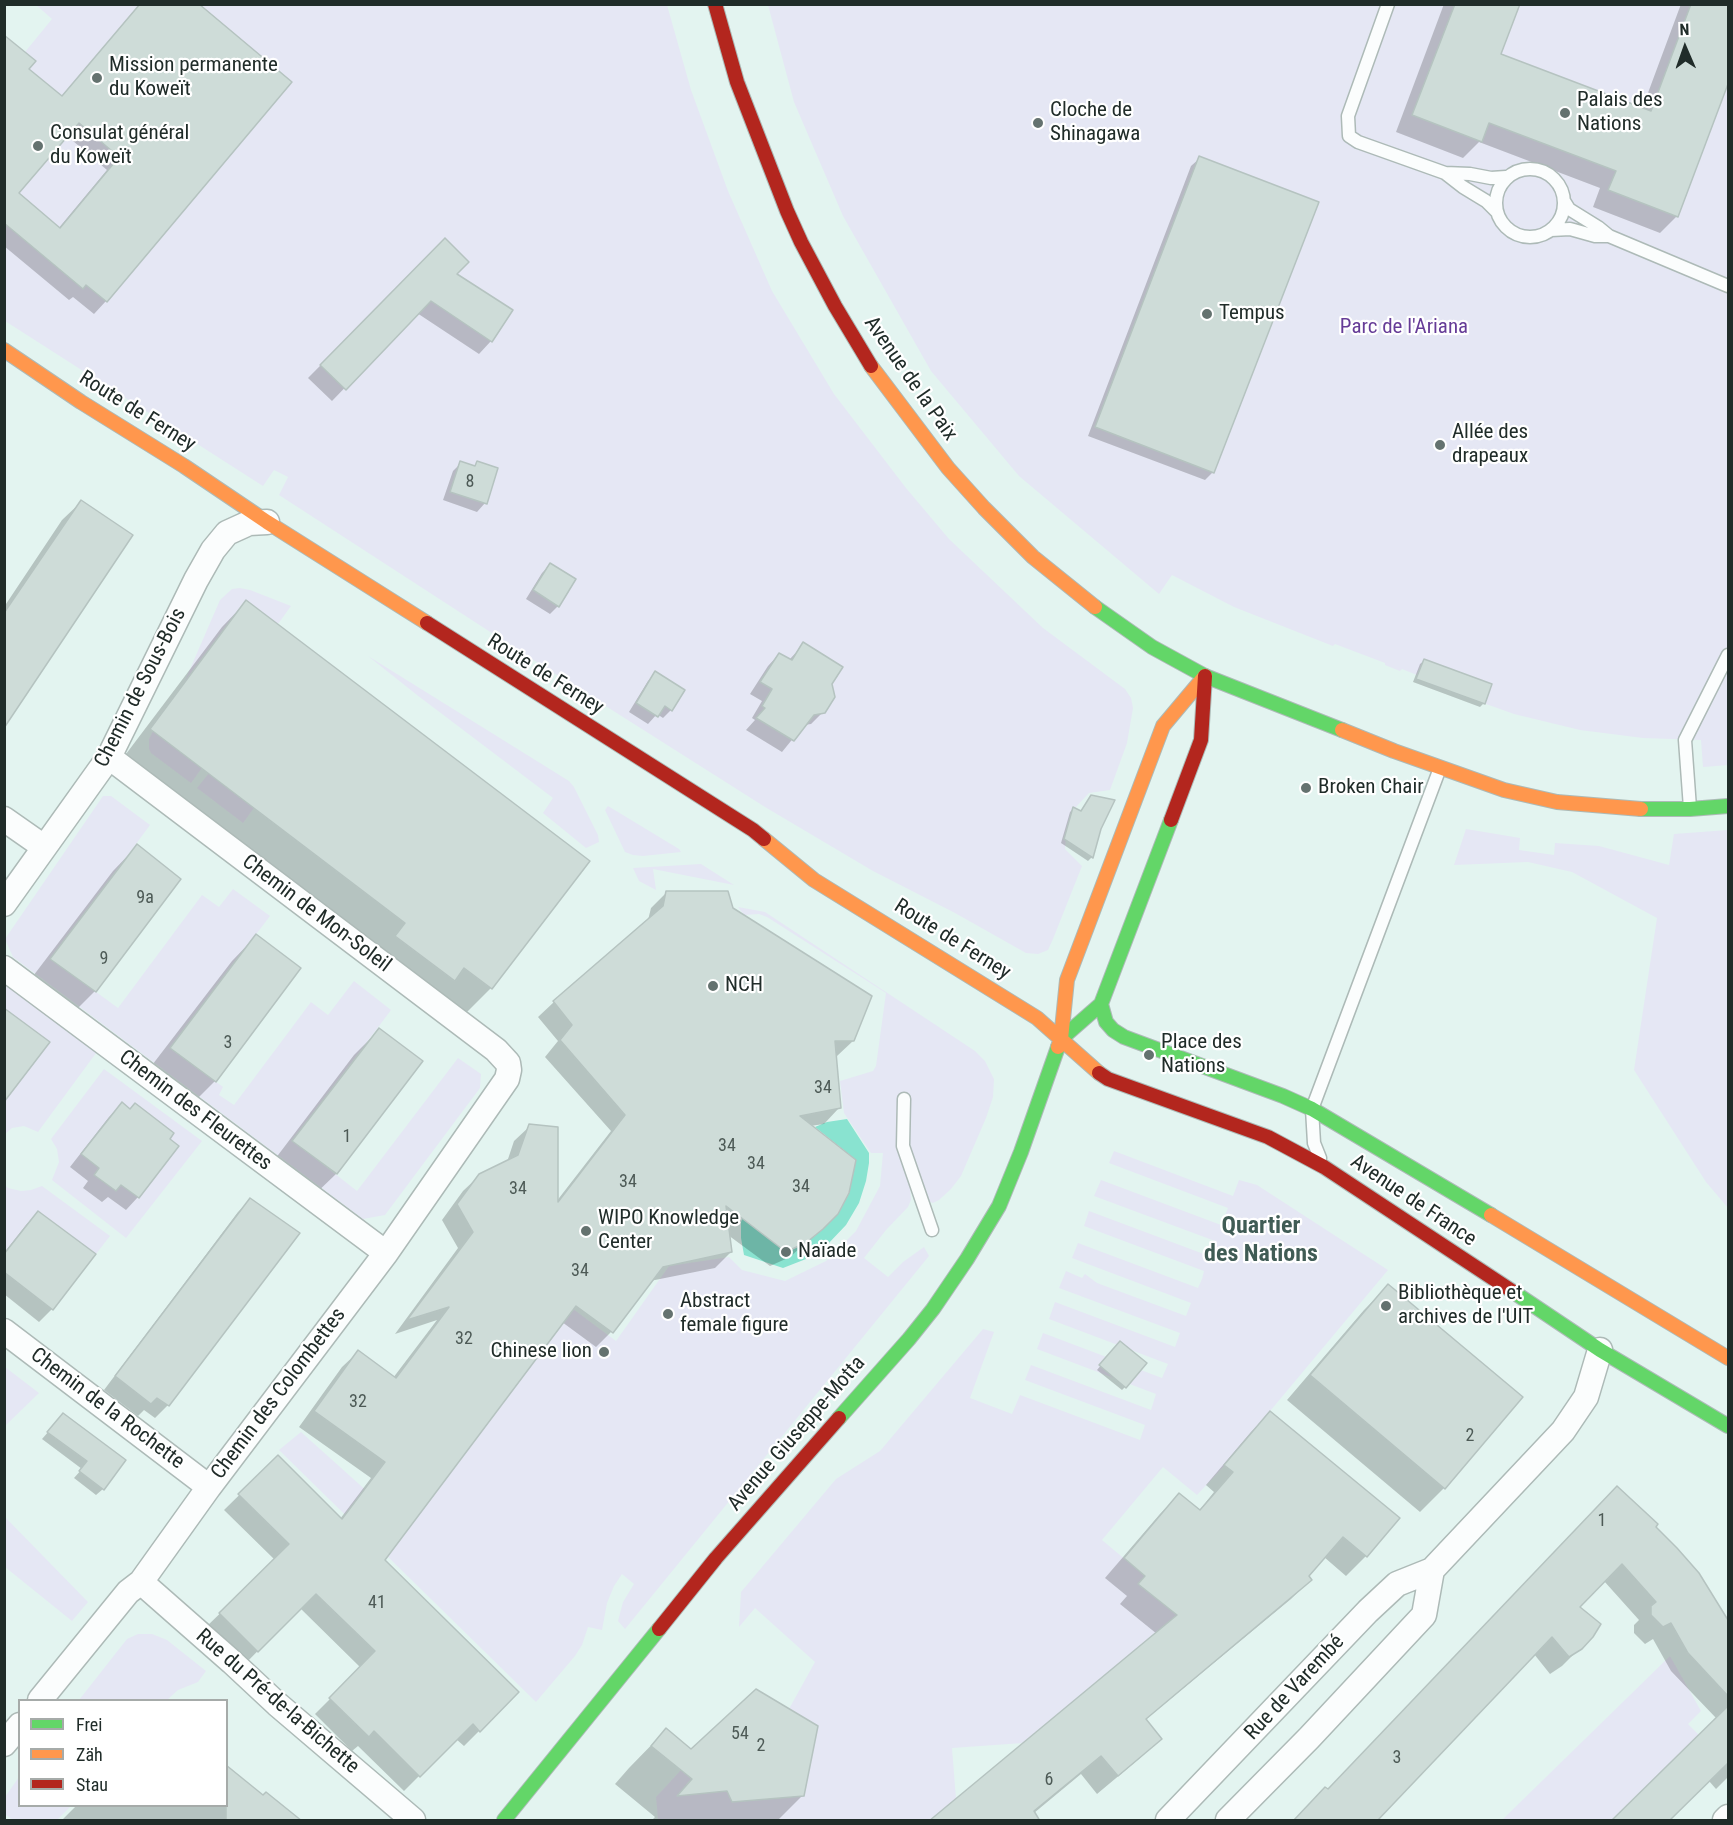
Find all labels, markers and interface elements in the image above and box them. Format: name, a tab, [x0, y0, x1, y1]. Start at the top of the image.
north arrow	[1655, 18, 1715, 78]
text: N	[1679, 20, 1690, 39]
place label: Mission permanente du Koweït	[109, 53, 278, 103]
marker: Mission permanente du Koweït	[90, 71, 104, 85]
place label: Palais des Nations	[1577, 88, 1663, 138]
place label: Cloche de Shinagawa	[1050, 98, 1140, 148]
marker: Palais des Nations	[1558, 106, 1572, 120]
marker: Cloche de Shinagawa	[1031, 116, 1045, 130]
place label: Consulat général du Koweït	[50, 121, 189, 171]
marker: Consulat général du Koweït	[31, 139, 45, 153]
place label: Tempus	[1219, 301, 1285, 327]
marker: Tempus	[1200, 307, 1214, 321]
street label: Avenue de la Paix	[858, 312, 962, 446]
park label: Parc de l'Ariana	[1340, 315, 1468, 341]
street label: Route de Ferney	[74, 366, 200, 458]
place label: Allée des drapeaux	[1452, 420, 1528, 470]
marker: Allée des drapeaux	[1433, 438, 1447, 452]
house number: 8	[466, 471, 474, 493]
street label: Chemin de Sous-Bois	[90, 604, 192, 772]
street label: Route de Ferney	[482, 629, 608, 721]
place label: Broken Chair	[1318, 775, 1424, 801]
marker: Broken Chair	[1299, 781, 1313, 795]
street label: Chemin de Mon-Soleil	[236, 850, 396, 978]
house number: 9a	[136, 887, 154, 909]
street label: Route de Ferney	[889, 894, 1015, 986]
house number: 9	[100, 948, 108, 970]
place label: NCH	[725, 973, 763, 999]
marker: NCH	[706, 979, 720, 993]
place label: Place des Nations	[1161, 1030, 1242, 1080]
house number: 3	[224, 1032, 232, 1054]
street label: Chemin des Fleurettes	[114, 1045, 276, 1177]
marker: Place des Nations	[1142, 1048, 1156, 1062]
house number: 34	[814, 1077, 832, 1099]
house number: 1	[343, 1126, 351, 1148]
house number: 34	[718, 1135, 736, 1157]
street label: Avenue de France	[1345, 1150, 1481, 1252]
house number: 34	[747, 1153, 765, 1175]
house number: 34	[619, 1171, 637, 1193]
house number: 34	[792, 1176, 810, 1198]
house number: 34	[509, 1178, 527, 1200]
place label: WIPO Knowledge Center	[598, 1206, 739, 1256]
district label: Quartier des Nations	[1204, 1213, 1318, 1269]
marker: WIPO Knowledge Center	[579, 1224, 593, 1238]
place label: Naïade	[798, 1239, 856, 1265]
marker: Naïade	[779, 1245, 793, 1259]
house number: 34	[571, 1260, 589, 1282]
place label: Bibliothèque et archives de l'UIT	[1398, 1281, 1533, 1331]
place label: Abstract female figure	[680, 1289, 788, 1339]
marker: Bibliothèque et archives de l'UIT	[1379, 1299, 1393, 1313]
street label: Chemin des Colombettes	[206, 1303, 352, 1485]
marker: Abstract female figure	[661, 1307, 675, 1321]
house number: 32	[455, 1328, 473, 1350]
place label: Chinese lion	[491, 1339, 592, 1365]
street label: Chemin de la Rochette	[25, 1343, 189, 1475]
marker: Chinese lion	[597, 1345, 611, 1359]
street label: Avenue Giuseppe-Motta	[723, 1351, 871, 1517]
house number: 32	[349, 1391, 367, 1413]
house number: 2	[1466, 1425, 1474, 1447]
house number: 1	[1598, 1510, 1606, 1532]
house number: 41	[368, 1592, 386, 1614]
street label: Rue du Pré-de-la-Bichette	[190, 1624, 364, 1780]
street label: Rue de Varembé	[1240, 1630, 1350, 1746]
legend	[18, 1699, 228, 1807]
text: Frei	[76, 1714, 102, 1735]
house number: 54	[731, 1723, 749, 1745]
house number: 2	[757, 1735, 765, 1757]
text: Zäh	[76, 1744, 103, 1765]
house number: 3	[1393, 1747, 1401, 1769]
house number: 6	[1045, 1769, 1053, 1791]
text: Stau	[76, 1774, 108, 1795]

